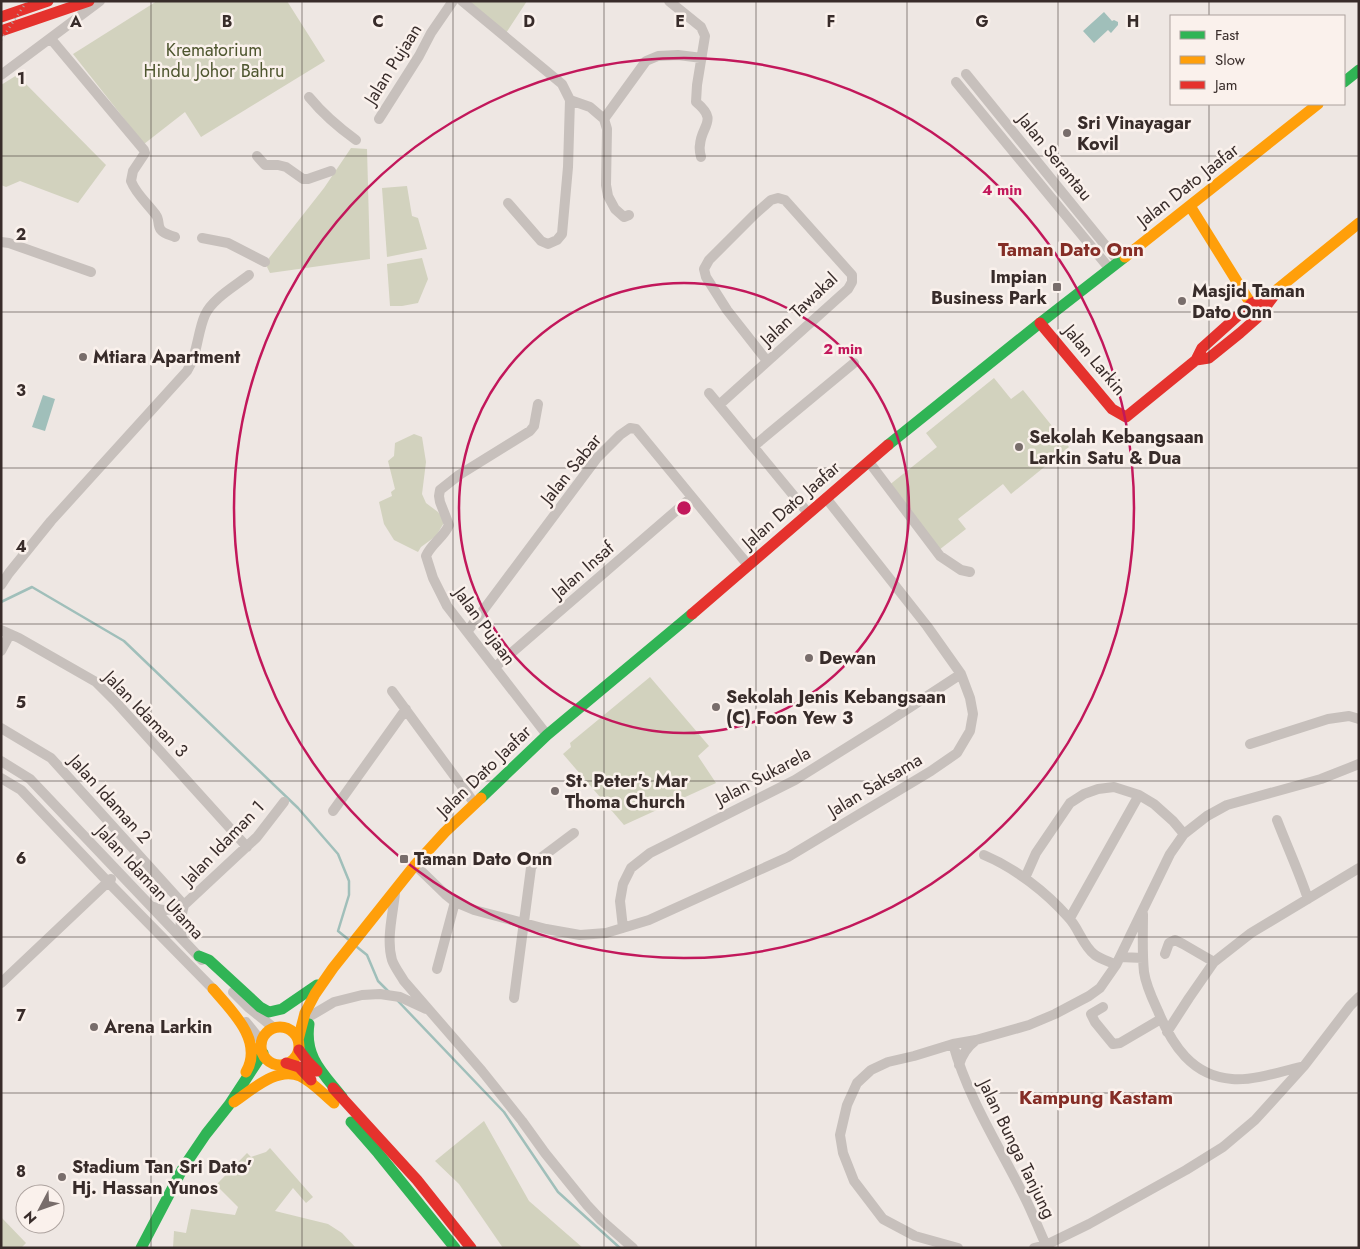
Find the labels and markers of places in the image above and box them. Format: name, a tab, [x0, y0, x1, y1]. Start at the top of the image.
place label: Sri Vinayagar Kovil	[1077, 110, 1192, 157]
marker: Sri Vinayagar Kovil	[1061, 127, 1073, 139]
place label: Impian Business Park	[931, 264, 1048, 311]
place label: Masjid Taman Dato Onn	[1192, 278, 1305, 325]
marker: Impian Business Park	[1051, 281, 1063, 293]
marker: Masjid Taman Dato Onn	[1176, 295, 1188, 307]
place label: Mtiara Apartment	[93, 344, 241, 370]
marker: Mtiara Apartment	[77, 351, 89, 363]
place label: Sekolah Kebangsaan Larkin Satu & Dua	[1029, 424, 1204, 471]
marker: Sekolah Kebangsaan Larkin Satu & Dua	[1013, 441, 1025, 453]
centre of rings	[675, 499, 693, 517]
place label: Dewan	[819, 645, 876, 671]
marker: Dewan	[803, 652, 815, 664]
place label: Sekolah Jenis Kebangsaan (C) Foon Yew 3	[726, 684, 946, 731]
marker: Sekolah Jenis Kebangsaan (C) Foon Yew 3	[710, 701, 722, 713]
place label: St. Peter's Mar Thoma Church	[565, 768, 689, 815]
marker: St. Peter's Mar Thoma Church	[549, 785, 561, 797]
place label: Taman Dato Onn	[414, 846, 552, 872]
marker: Taman Dato Onn	[398, 853, 410, 865]
place label: Arena Larkin	[103, 1014, 212, 1040]
marker: Arena Larkin	[88, 1021, 100, 1033]
place label: Stadium Tan Sri Dato’ Hj. Hassan Yunos	[72, 1154, 253, 1201]
marker: Stadium Tan Sri Dato’ Hj. Hassan Yunos	[56, 1171, 68, 1183]

